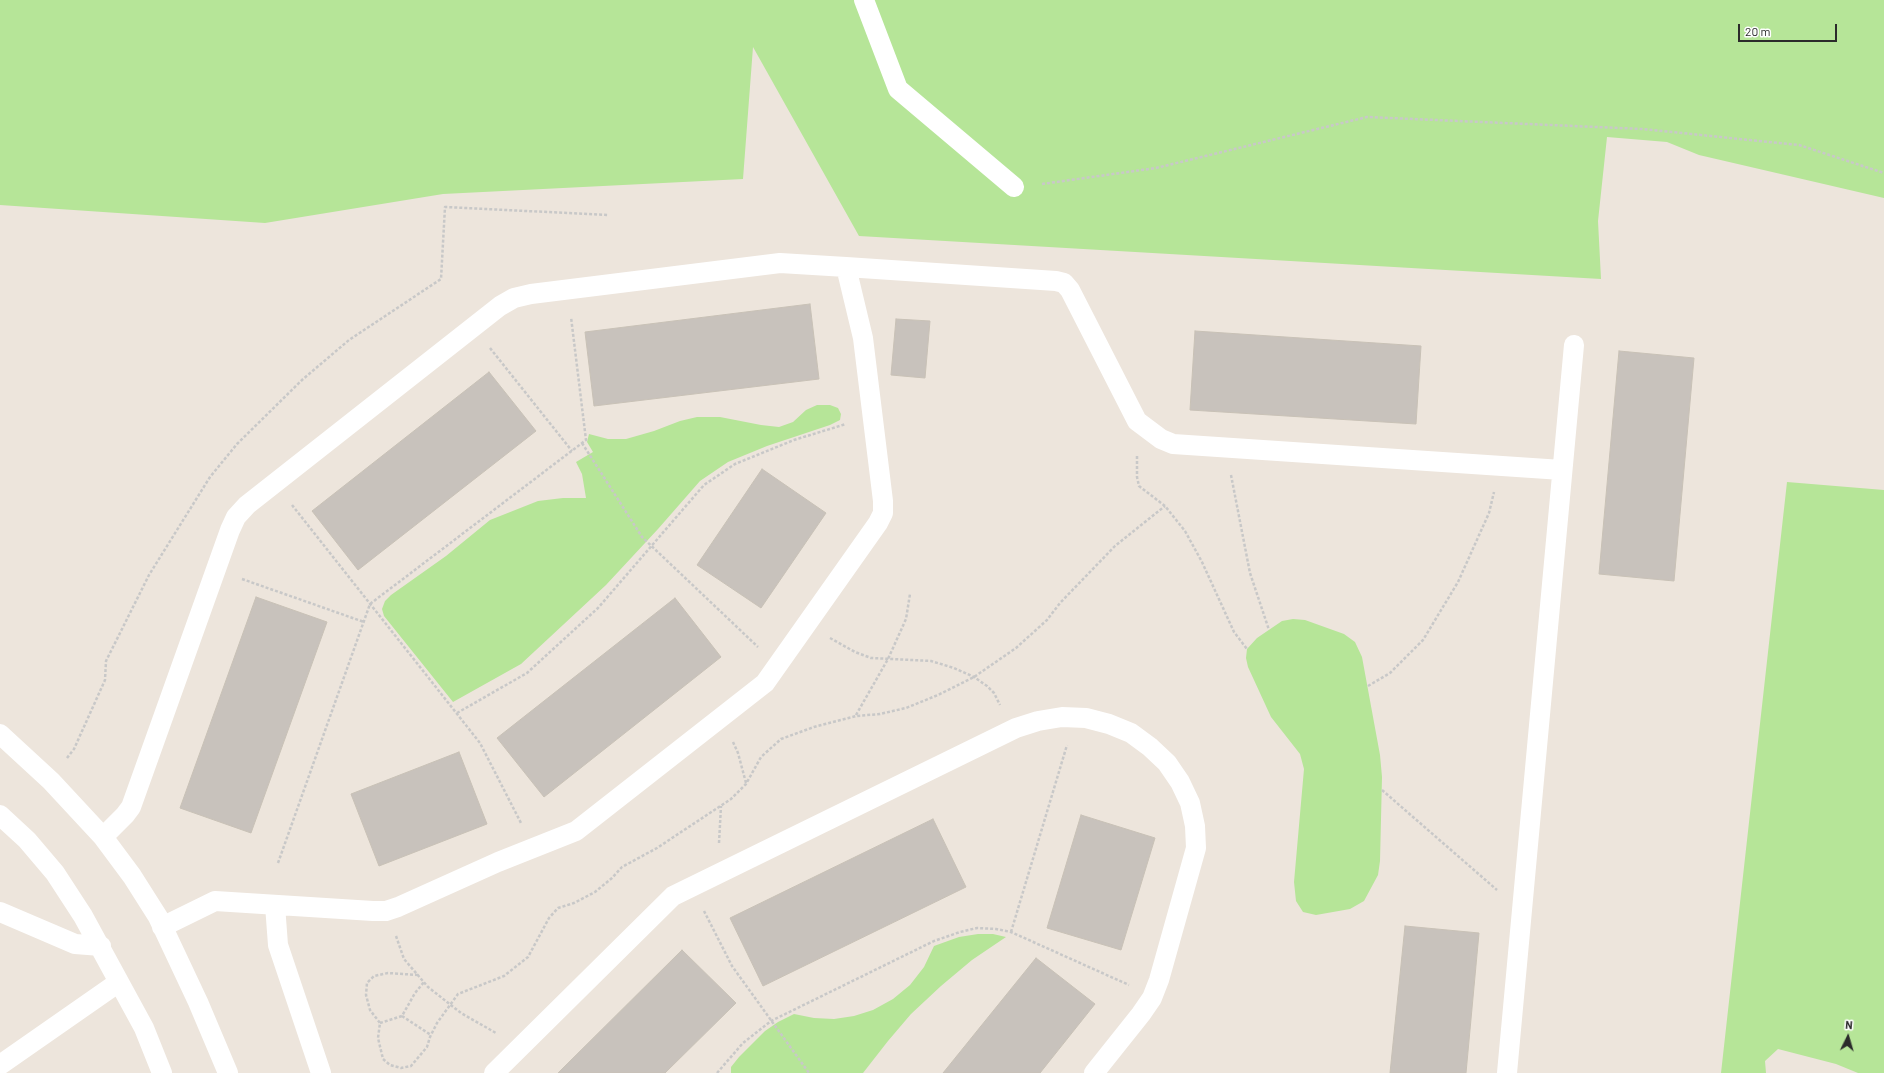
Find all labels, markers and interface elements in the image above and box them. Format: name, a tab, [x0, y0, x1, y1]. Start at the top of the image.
scale bar	[1740, 16, 1839, 42]
text: 20 m	[1745, 24, 1771, 38]
north arrow	[1828, 1017, 1868, 1057]
text: N	[1845, 1018, 1853, 1031]

